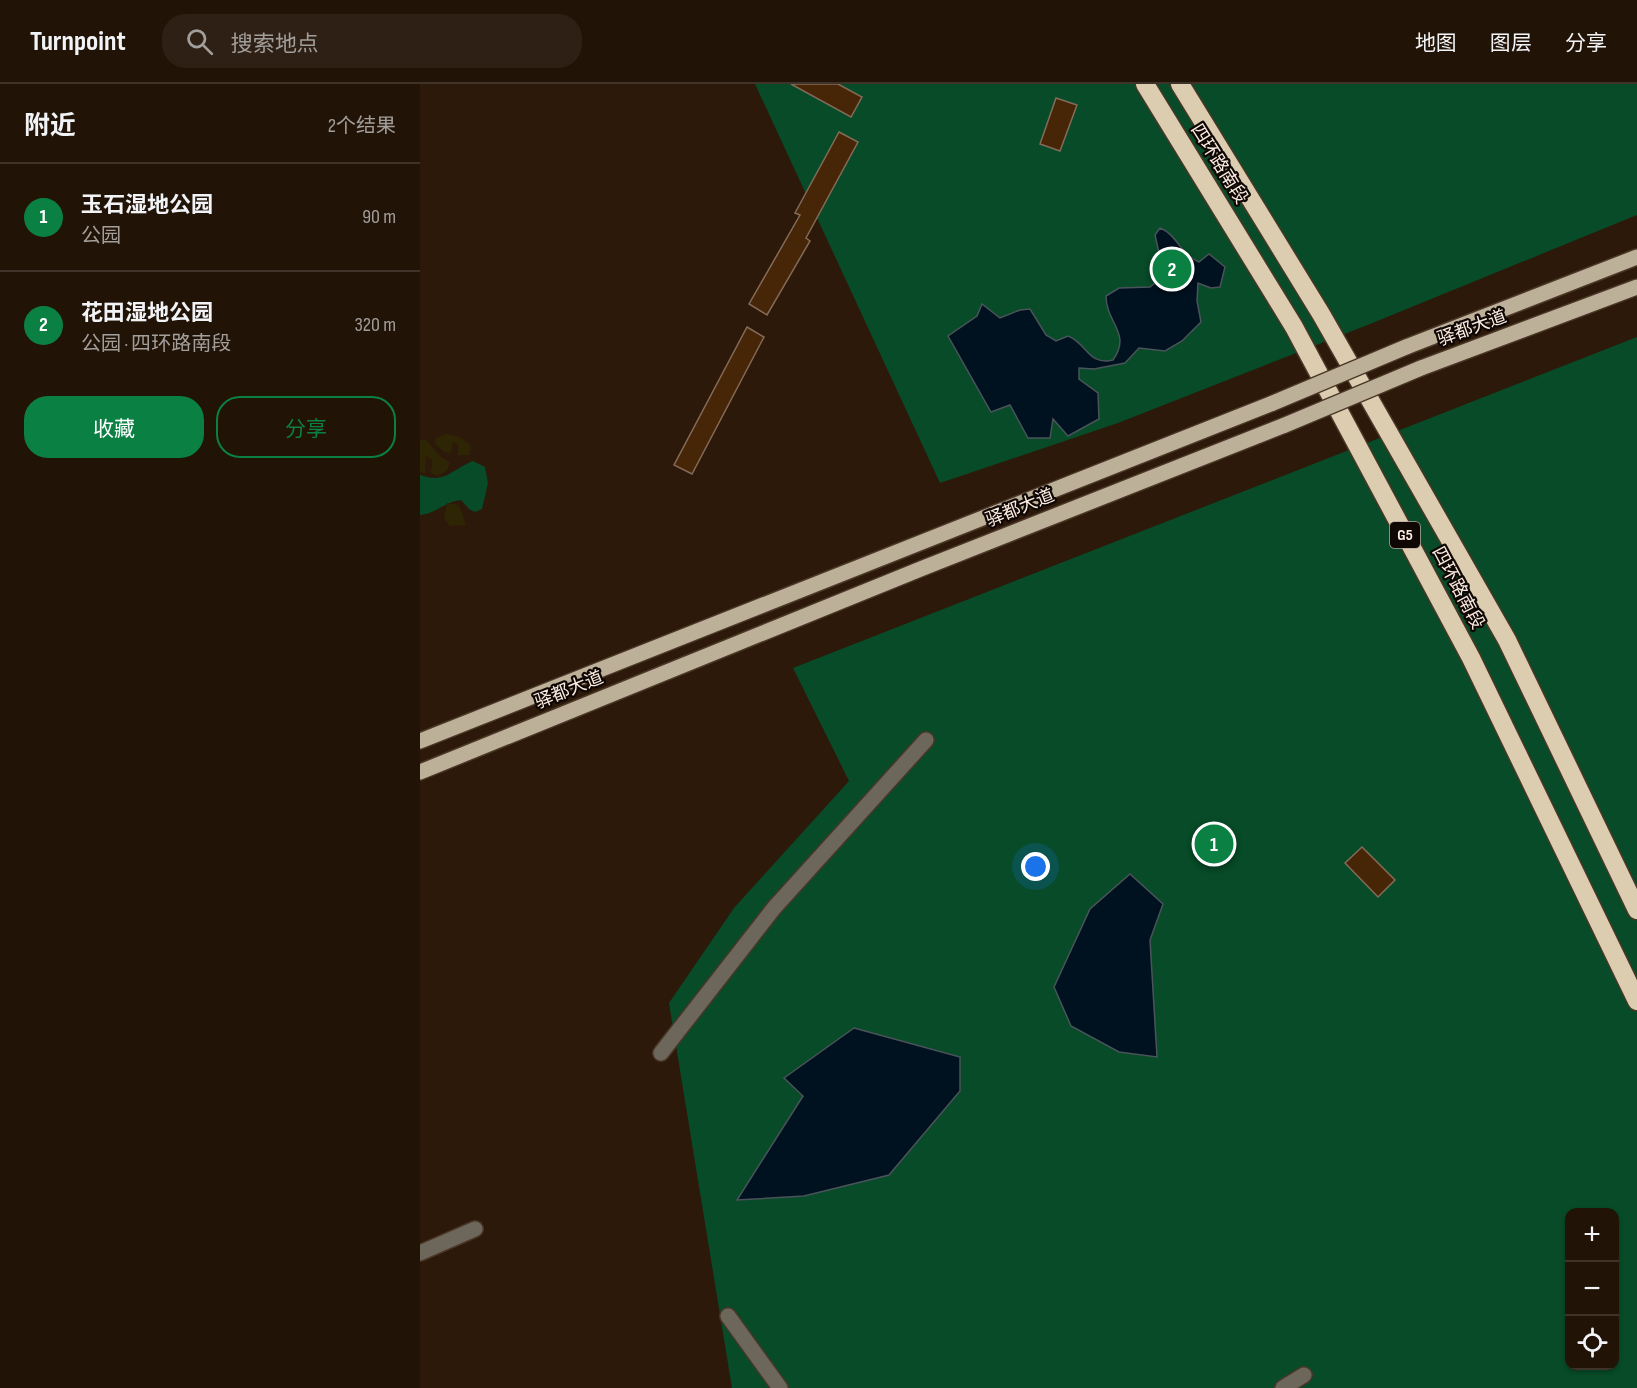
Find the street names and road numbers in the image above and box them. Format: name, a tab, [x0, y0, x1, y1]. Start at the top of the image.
street label: 四环路南段	[1186, 120, 1252, 208]
street label: 驿都大道	[1435, 306, 1509, 350]
street label: 驿都大道	[983, 485, 1057, 531]
road number: G5	[1390, 522, 1420, 548]
street label: 四环路南段	[1428, 543, 1488, 633]
street label: 驿都大道	[532, 667, 606, 713]

